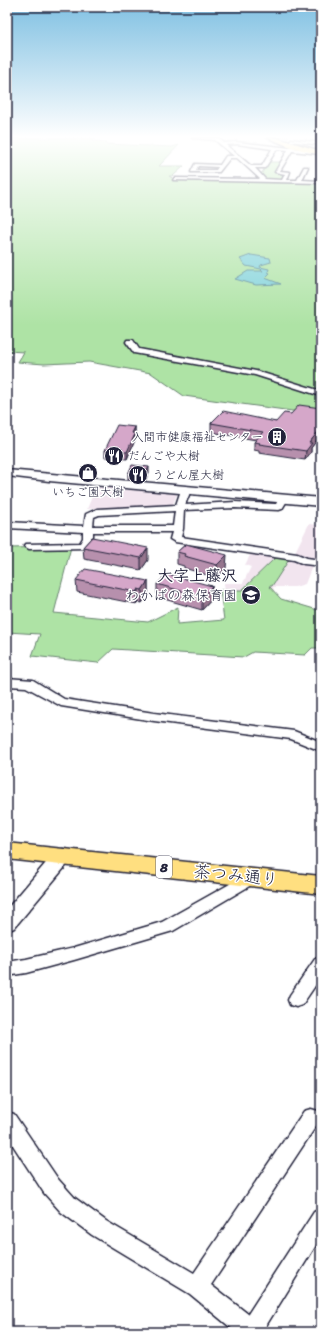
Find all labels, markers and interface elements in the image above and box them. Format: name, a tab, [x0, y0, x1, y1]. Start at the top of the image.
place label: 入間市健康福祉センター	[131, 426, 263, 448]
building icon: 入間市健康福祉センター	[266, 426, 288, 448]
restaurant icon: だんごや大樹	[103, 445, 125, 467]
place label: だんごや大樹	[128, 445, 200, 467]
shop icon: いちご園大樹	[77, 462, 99, 484]
restaurant icon: うどん屋大樹	[127, 464, 149, 486]
place label: うどん屋大樹	[152, 464, 224, 486]
place label: いちご園大樹	[52, 481, 124, 503]
district label: 大字上藤沢	[157, 561, 237, 590]
place label: わかばの森保育園	[126, 583, 237, 608]
school or university icon: わかばの森保育園	[240, 584, 262, 606]
road number: 8	[156, 856, 172, 878]
street label: 茶つみ通り	[192, 856, 280, 894]

